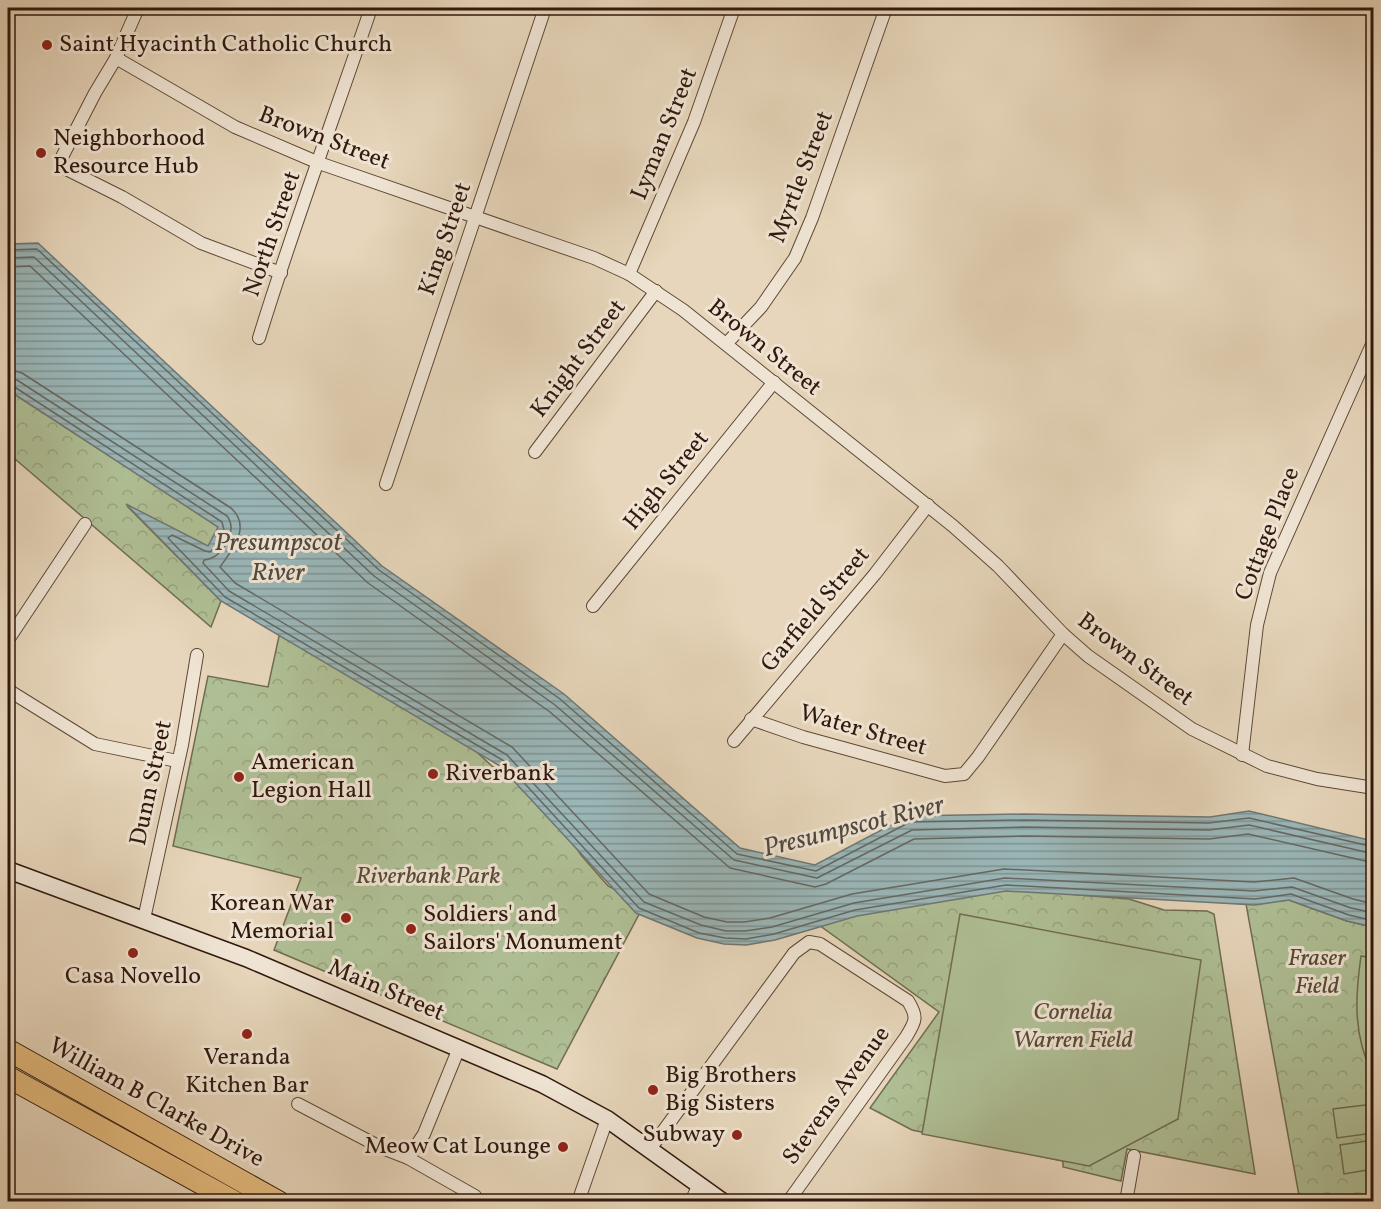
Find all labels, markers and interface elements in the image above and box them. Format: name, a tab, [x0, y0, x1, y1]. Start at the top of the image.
place label: Saint Hyacinth Catholic Church	[59, 28, 392, 62]
marker: Saint Hyacinth Catholic Church	[40, 38, 54, 52]
street label: Lyman Street	[623, 63, 707, 205]
street label: Brown Street	[253, 98, 395, 180]
street label: Myrtle Street	[761, 106, 843, 248]
place label: Neighborhood Resource Hub	[53, 122, 205, 184]
marker: Neighborhood Resource Hub	[34, 146, 48, 160]
street label: North Street	[236, 166, 310, 302]
street label: King Street	[411, 178, 481, 300]
street label: Brown Street	[700, 291, 828, 405]
street label: Knight Street	[523, 293, 635, 425]
street label: High Street	[616, 424, 718, 538]
street label: Cottage Place	[1227, 462, 1309, 606]
water label: Presumpscot River	[214, 525, 342, 591]
street label: Garfield Street	[753, 540, 879, 680]
street label: Brown Street	[1070, 605, 1200, 715]
street label: Water Street	[795, 697, 931, 765]
street label: Dunn Street	[122, 717, 182, 849]
place label: American Legion Hall	[251, 746, 372, 808]
place label: Riverbank	[445, 757, 555, 791]
marker: Riverbank	[426, 767, 440, 781]
marker: American Legion Hall	[232, 770, 246, 784]
water label: Presumpscot River	[760, 787, 949, 867]
park label: Riverbank Park	[356, 860, 500, 894]
place label: Korean War Memorial	[210, 887, 334, 949]
place label: Soldiers' and Sailors' Monument	[423, 898, 623, 960]
marker: Korean War Memorial	[339, 911, 353, 925]
marker: Soldiers' and Sailors' Monument	[404, 922, 418, 936]
park label: Fraser Field	[1288, 942, 1347, 1004]
marker: Casa Novello	[126, 946, 140, 960]
street label: Main Street	[322, 951, 450, 1031]
place label: Casa Novello	[65, 960, 201, 994]
park label: Cornelia Warren Field	[1013, 996, 1134, 1058]
street label: Stevens Avenue	[775, 1020, 899, 1172]
marker: Veranda Kitchen Bar	[240, 1027, 254, 1041]
street label: William B Clarke Drive	[42, 1029, 270, 1177]
place label: Veranda Kitchen Bar	[185, 1041, 309, 1103]
place label: Big Brothers Big Sisters	[665, 1059, 796, 1121]
marker: Big Brothers Big Sisters	[646, 1083, 660, 1097]
place label: Subway	[643, 1118, 725, 1152]
marker: Subway	[730, 1128, 744, 1142]
place label: Meow Cat Lounge	[364, 1130, 551, 1164]
marker: Meow Cat Lounge	[556, 1140, 570, 1154]

